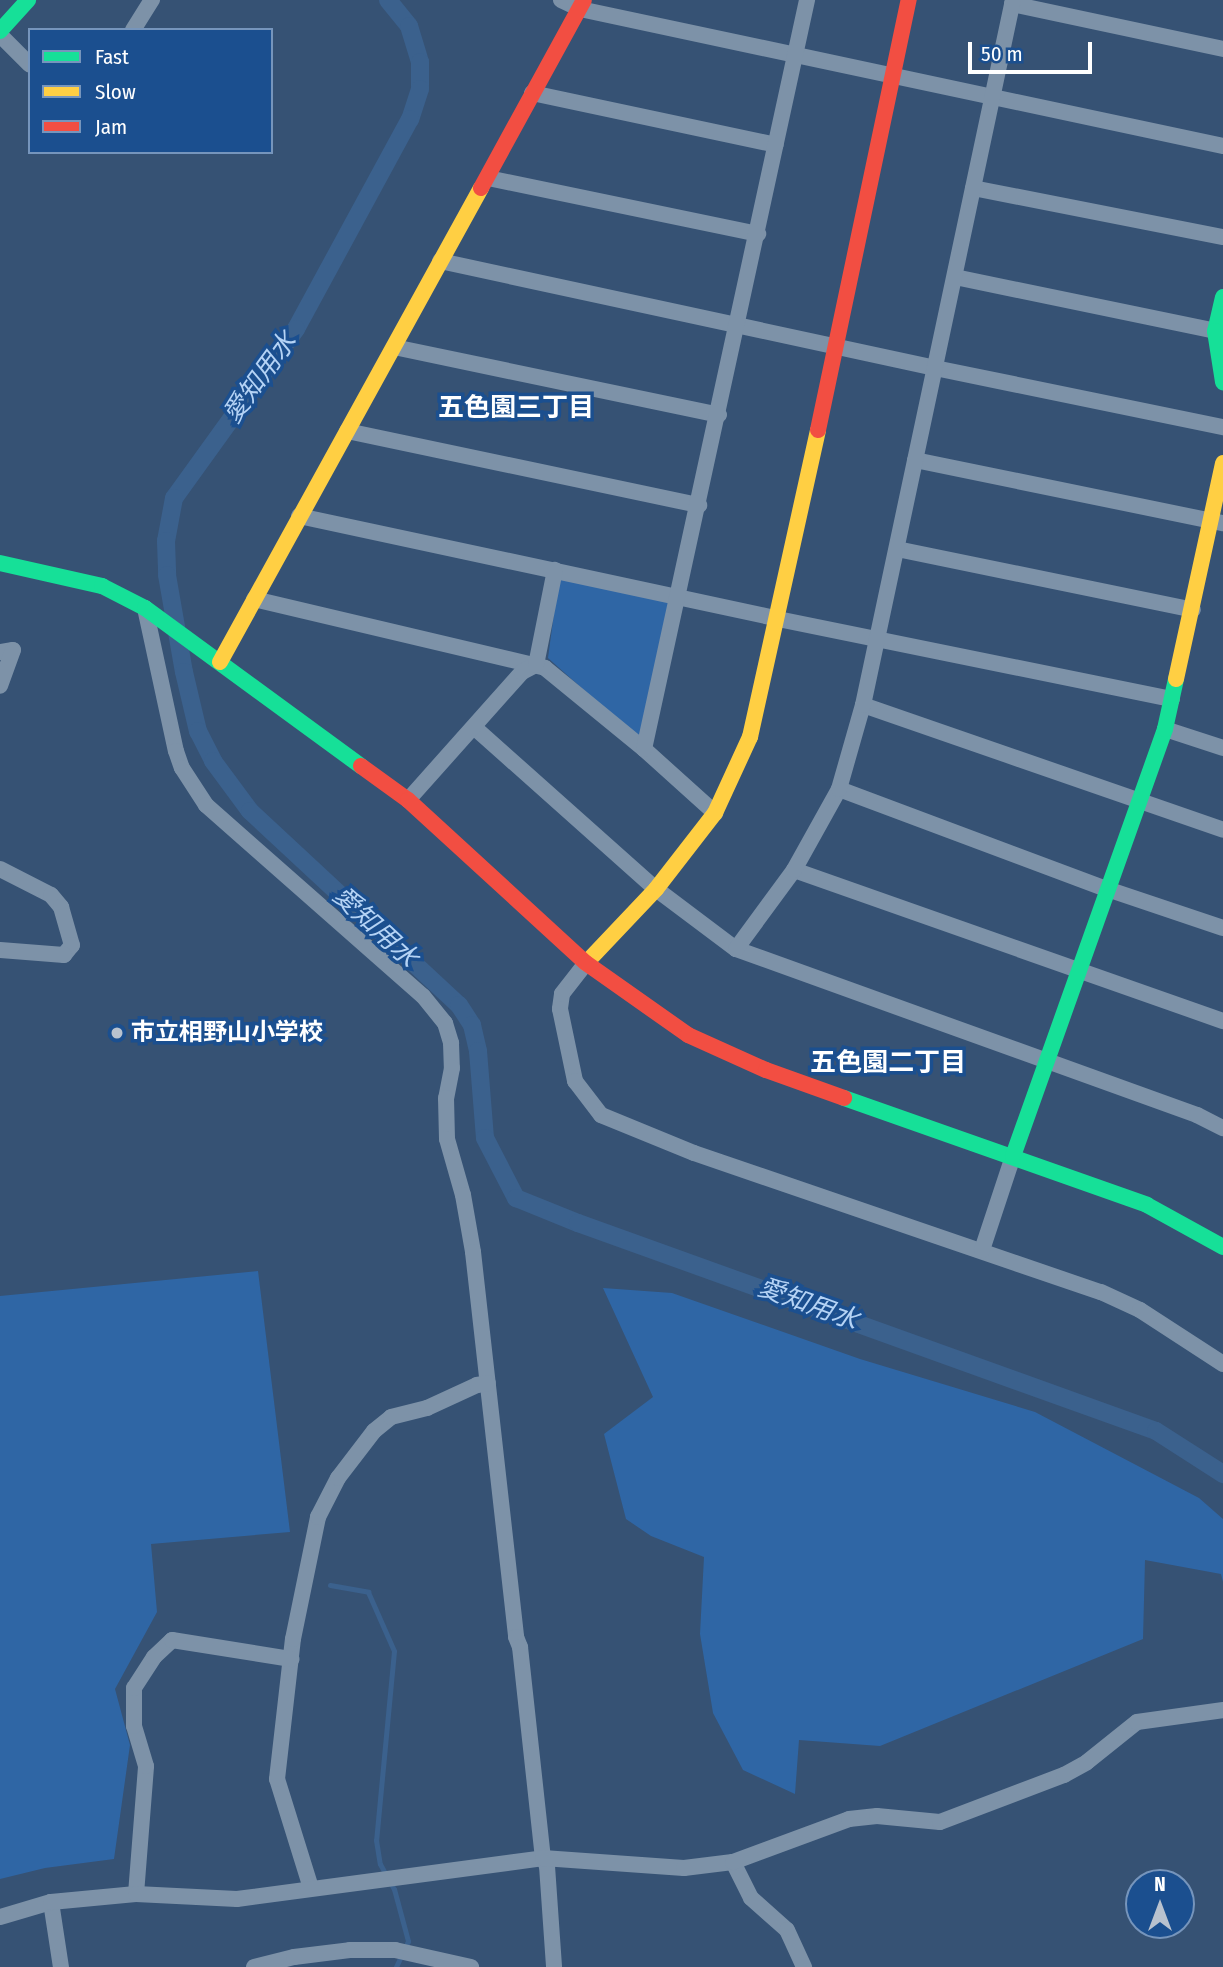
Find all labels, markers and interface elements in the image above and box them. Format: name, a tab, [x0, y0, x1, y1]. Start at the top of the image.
legend	[28, 28, 273, 154]
scale bar	[971, 28, 1095, 72]
text: 50 m	[981, 41, 1023, 67]
text: Fast	[95, 44, 129, 70]
text: Slow	[95, 79, 136, 105]
text: Jam	[95, 114, 127, 140]
water label: 愛知用水	[217, 327, 303, 429]
district label: 五色園三丁目	[438, 392, 594, 424]
water label: 愛知用水	[326, 880, 424, 974]
place label: 市立相野山小学校	[131, 1019, 323, 1047]
marker: 市立相野山小学校	[109, 1025, 125, 1041]
district label: 五色園二丁目	[810, 1047, 966, 1079]
water label: 愛知用水	[754, 1272, 862, 1336]
north arrow	[1125, 1869, 1195, 1939]
text: N	[1154, 1873, 1166, 1896]

